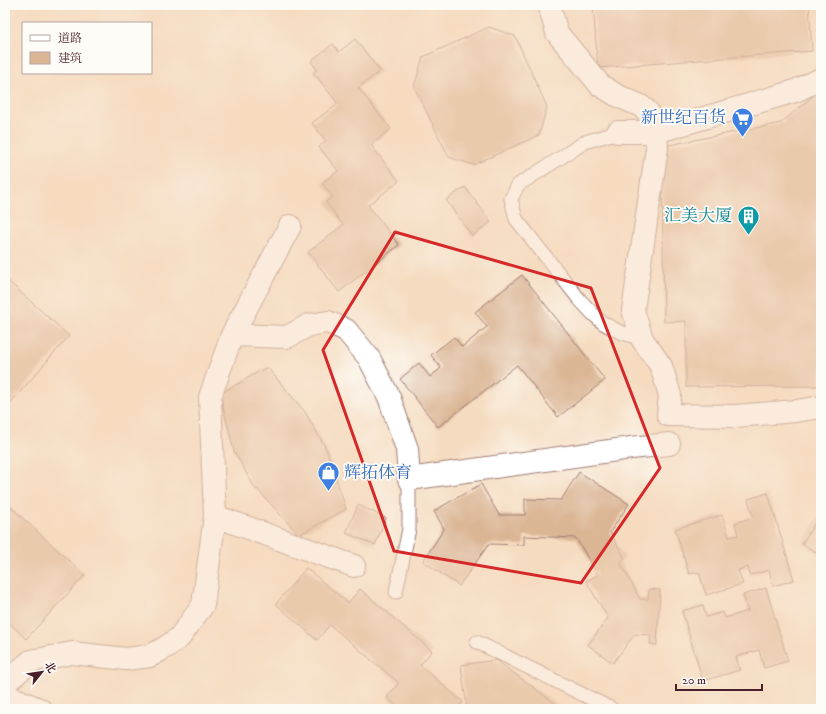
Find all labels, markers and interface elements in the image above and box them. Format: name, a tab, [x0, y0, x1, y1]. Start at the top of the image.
legend	[22, 22, 152, 74]
text: 道路	[58, 31, 82, 46]
text: 建筑	[58, 51, 82, 66]
supermarket icon: 新世纪百货	[729, 105, 755, 138]
place label: 新世纪百货	[641, 107, 726, 129]
building icon: 汇美大厦	[735, 203, 761, 236]
place label: 汇美大厦	[664, 205, 732, 227]
shop icon: 辉拓体育	[316, 460, 342, 493]
place label: 辉拓体育	[344, 462, 412, 484]
north arrow	[22, 652, 62, 692]
text: 北	[41, 659, 59, 676]
scale bar	[676, 666, 762, 692]
text: 20 m	[682, 673, 706, 688]

